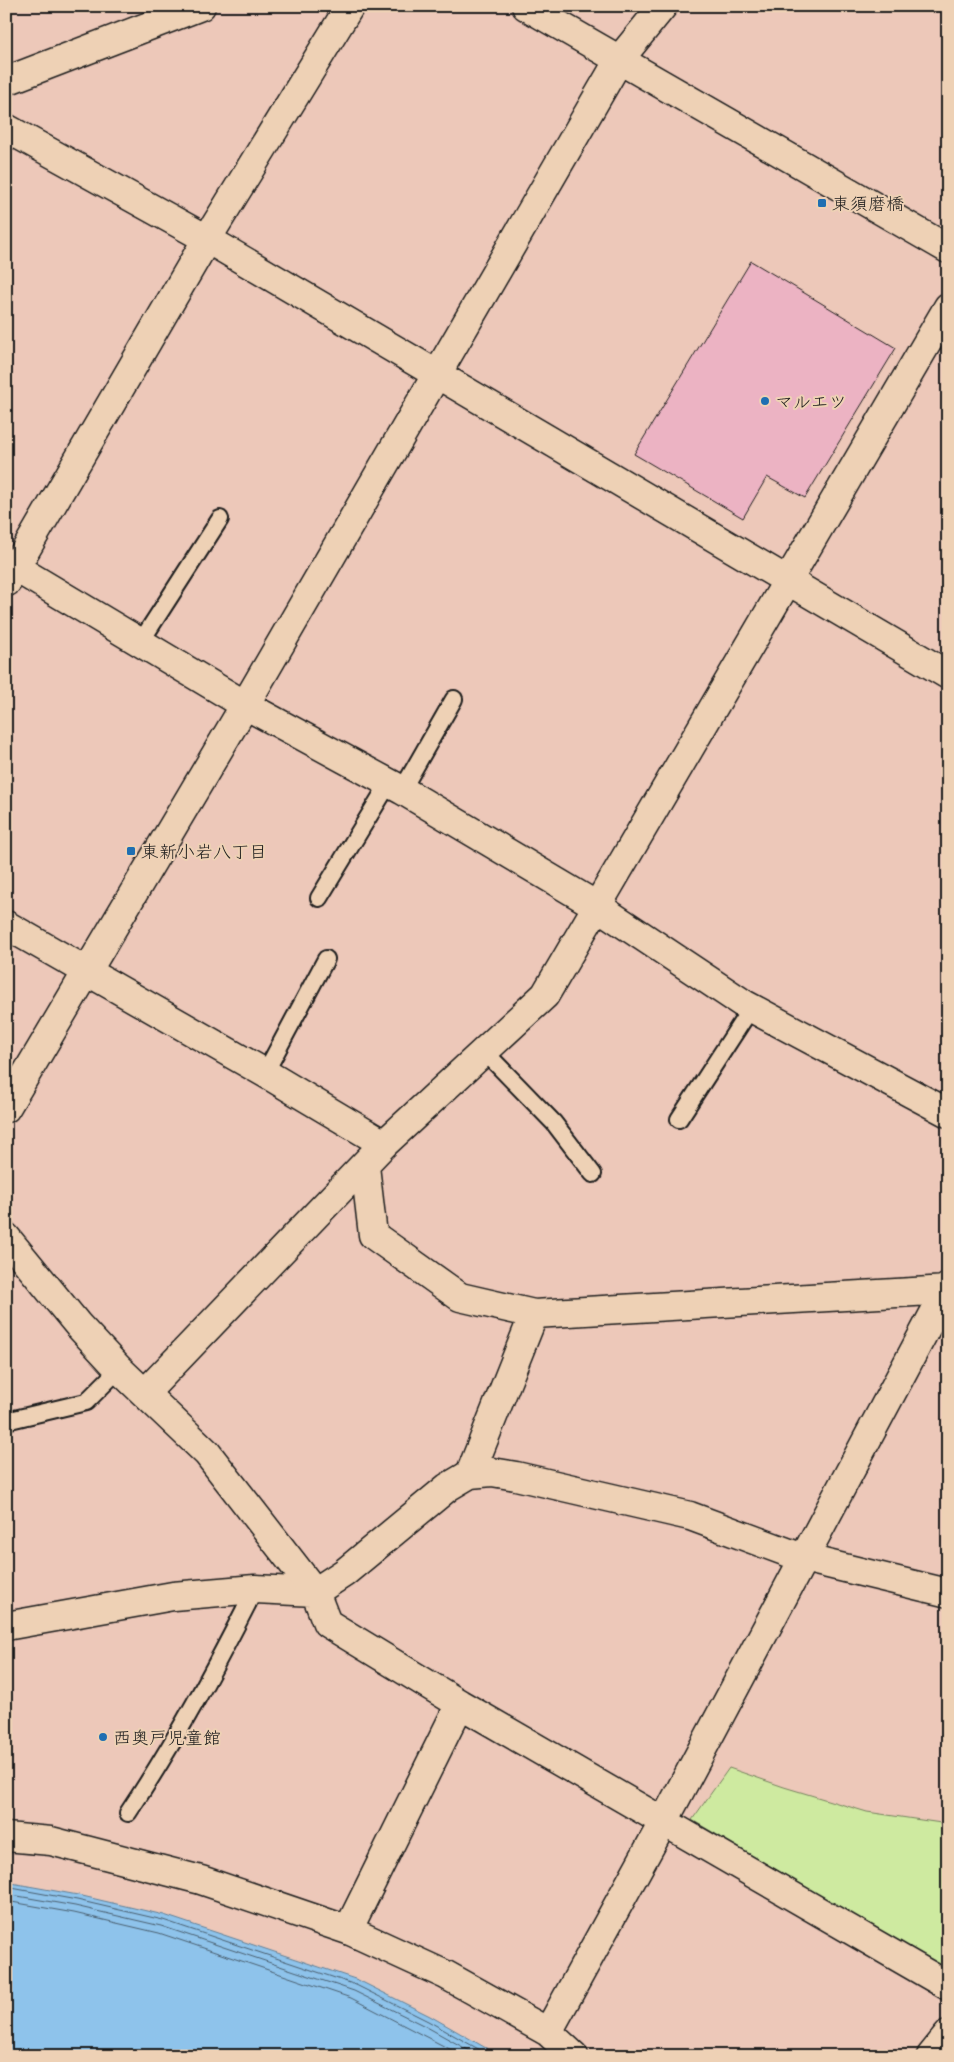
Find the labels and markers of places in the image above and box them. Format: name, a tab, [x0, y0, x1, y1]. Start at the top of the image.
place label: 東須磨橋	[832, 192, 904, 215]
marker: 東須磨橋	[816, 197, 828, 209]
place label: マルエツ	[775, 390, 847, 413]
marker: マルエツ	[759, 395, 771, 407]
place label: 東新小岩八丁目	[141, 840, 267, 863]
marker: 東新小岩八丁目	[125, 845, 137, 857]
place label: 西奥戸児童館	[113, 1726, 221, 1749]
marker: 西奥戸児童館	[97, 1731, 109, 1743]

